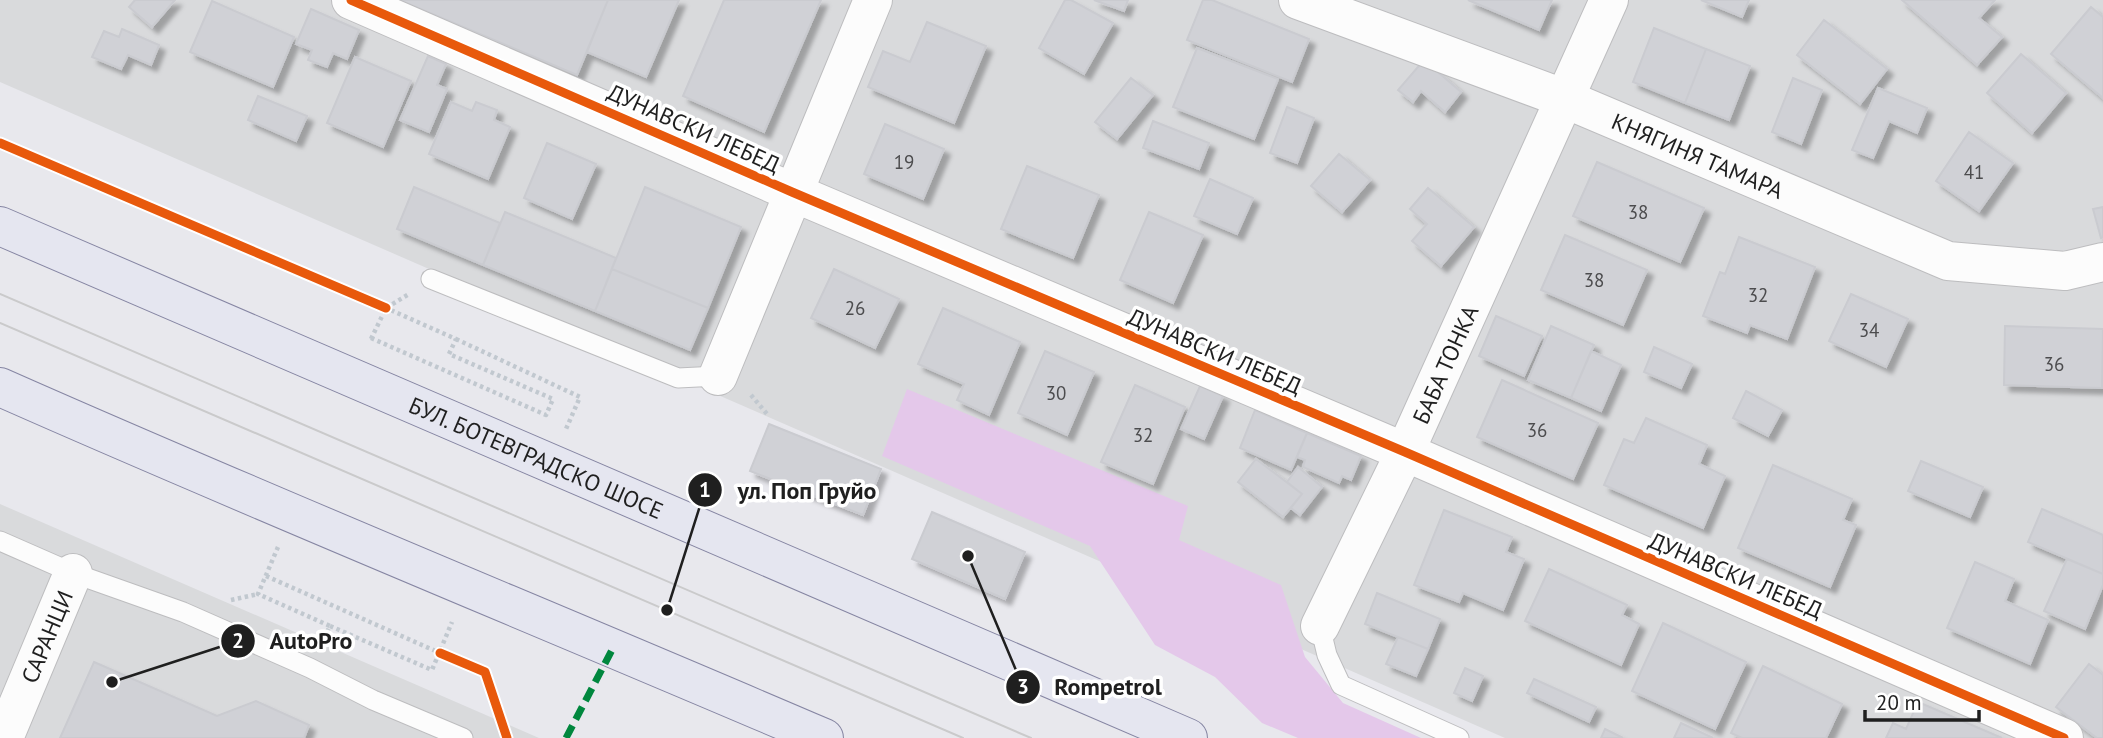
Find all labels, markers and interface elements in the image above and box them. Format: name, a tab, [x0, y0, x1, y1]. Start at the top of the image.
street label: ДУНАВСКИ ЛЕБЕД	[603, 77, 785, 179]
street label: КНЯГИНЯ ТАМАРА	[1608, 106, 1789, 204]
house number: 19	[894, 150, 914, 174]
house number: 41	[1964, 160, 1984, 184]
house number: 38	[1628, 200, 1648, 224]
house number: 38	[1584, 268, 1604, 292]
house number: 32	[1748, 283, 1768, 307]
house number: 26	[845, 296, 865, 320]
street label: БАБА ТОНКА	[1405, 300, 1484, 428]
street label: ДУНАВСКИ ЛЕБЕД	[1124, 301, 1306, 401]
house number: 34	[1859, 318, 1879, 342]
house number: 36	[2044, 352, 2064, 376]
house number: 30	[1046, 381, 1066, 405]
street label: БУЛ. БОТЕВГРАДСКО ШОСЕ	[405, 390, 668, 525]
house number: 36	[1527, 418, 1547, 442]
house number: 32	[1133, 423, 1153, 447]
callout: ул. Поп Груйо	[687, 468, 891, 513]
text: ул. Поп Груйо	[737, 475, 877, 506]
text: 1	[699, 476, 711, 503]
street label: ДУНАВСКИ ЛЕБЕД	[1645, 525, 1827, 625]
street label: САРАНЦИ	[14, 586, 79, 687]
callout: AutoPro	[220, 618, 366, 663]
text: AutoPro	[270, 625, 353, 656]
text: 2	[232, 627, 244, 654]
callout: Rompetrol	[1006, 664, 1176, 709]
text: Rompetrol	[1054, 671, 1163, 702]
text: 3	[1017, 673, 1029, 700]
scale bar	[1865, 678, 1979, 722]
text: 20 m	[1876, 689, 1922, 716]

